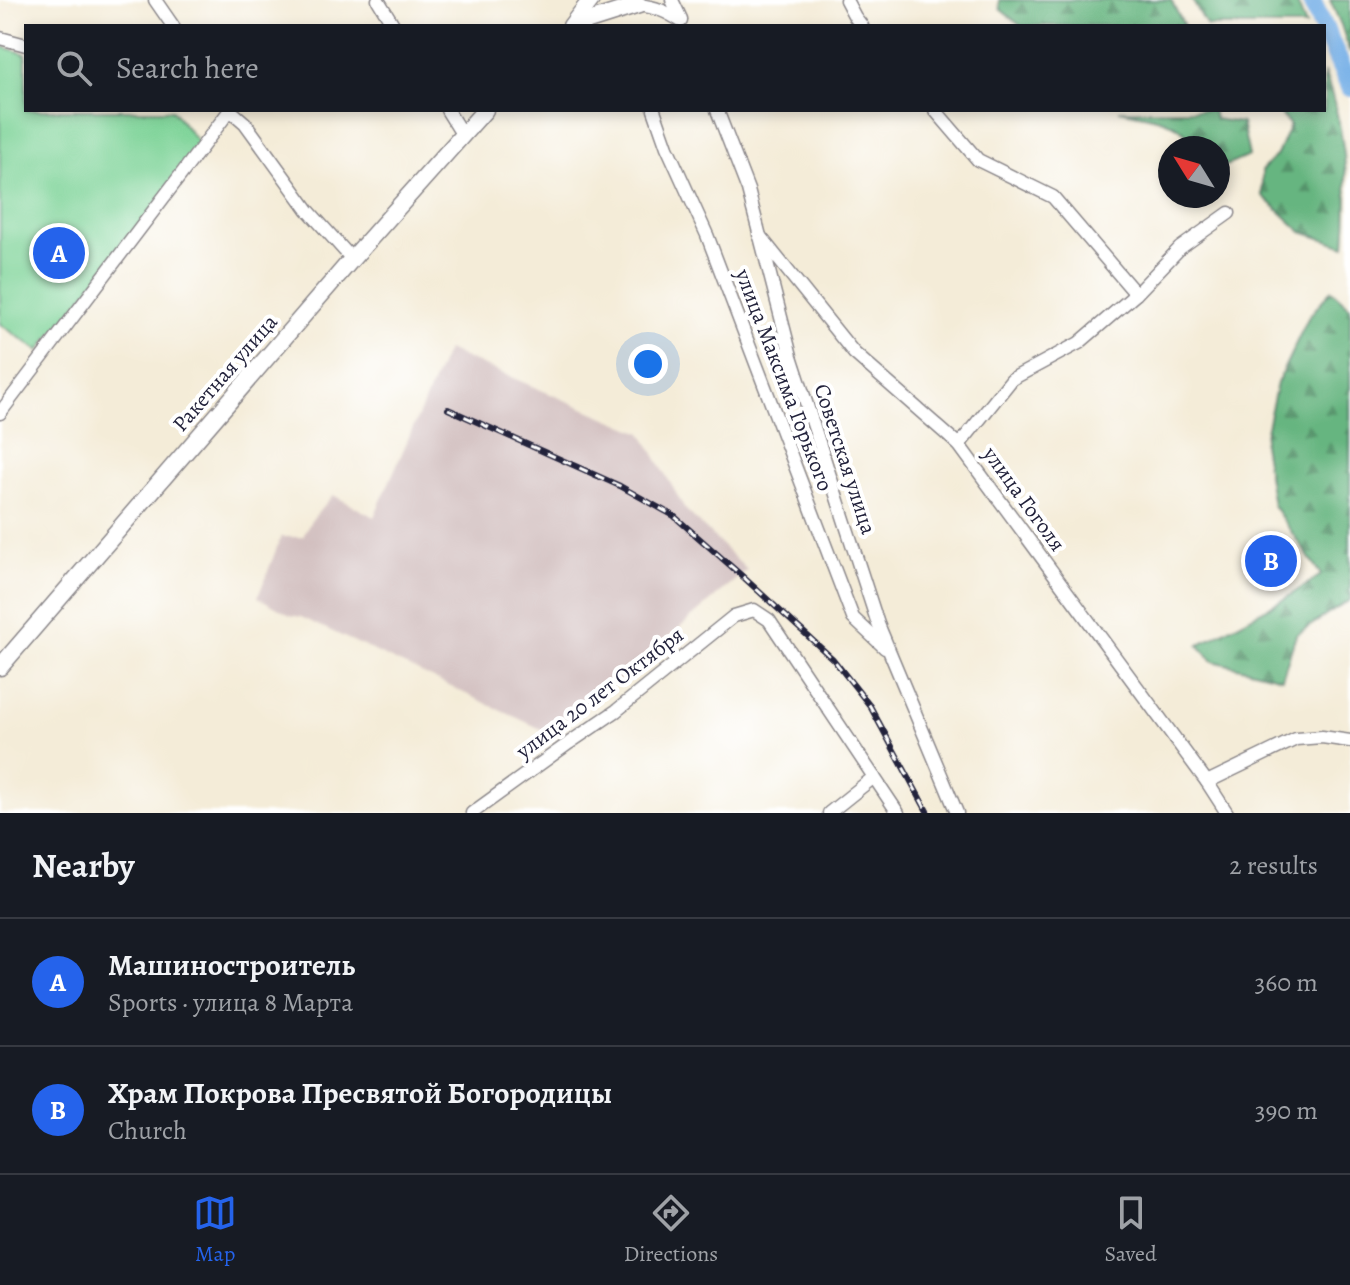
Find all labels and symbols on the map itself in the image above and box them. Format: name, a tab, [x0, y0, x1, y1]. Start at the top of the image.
north arrow	[1158, 136, 1230, 208]
pin: A	[33, 223, 85, 283]
street label: улица Максима Горького	[727, 264, 840, 495]
street label: Ракетная улица	[166, 307, 285, 438]
your location	[628, 344, 668, 384]
street label: Советская улица	[807, 380, 884, 539]
street label: улица Гоголя	[975, 440, 1072, 558]
pin: B	[1245, 531, 1297, 591]
street label: улица 20 лет Октября	[509, 620, 690, 767]

